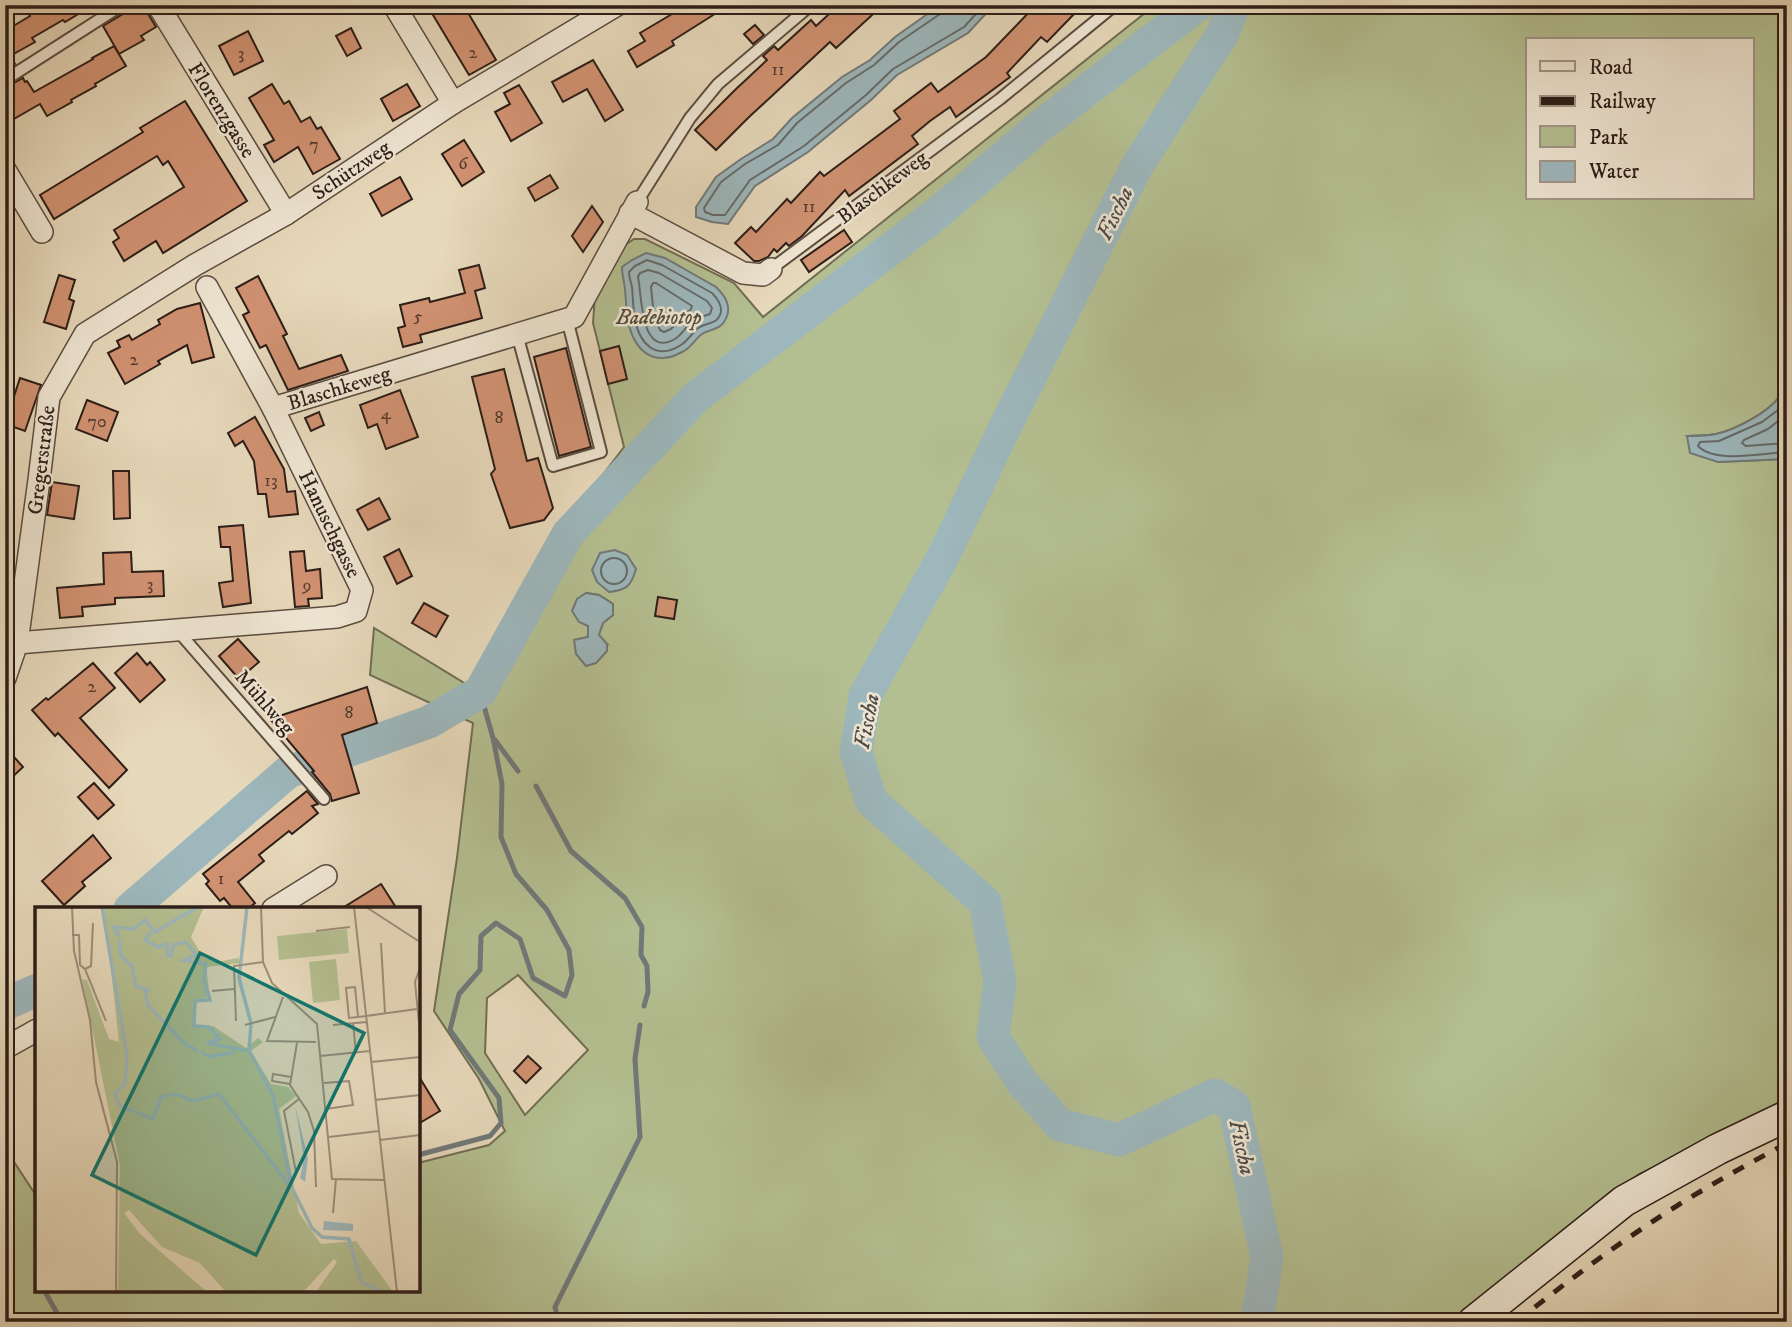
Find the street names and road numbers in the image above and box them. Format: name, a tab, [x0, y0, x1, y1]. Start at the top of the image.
street label: Florenzgasse	[182, 58, 261, 163]
street label: Schützweg	[307, 135, 396, 207]
street label: Blaschkeweg	[832, 145, 934, 230]
street label: Blaschkeweg	[284, 361, 395, 417]
street label: Gregerstraße	[22, 404, 62, 516]
street label: Hanuschgasse	[292, 466, 366, 583]
street label: Mühlweg	[229, 664, 300, 741]

